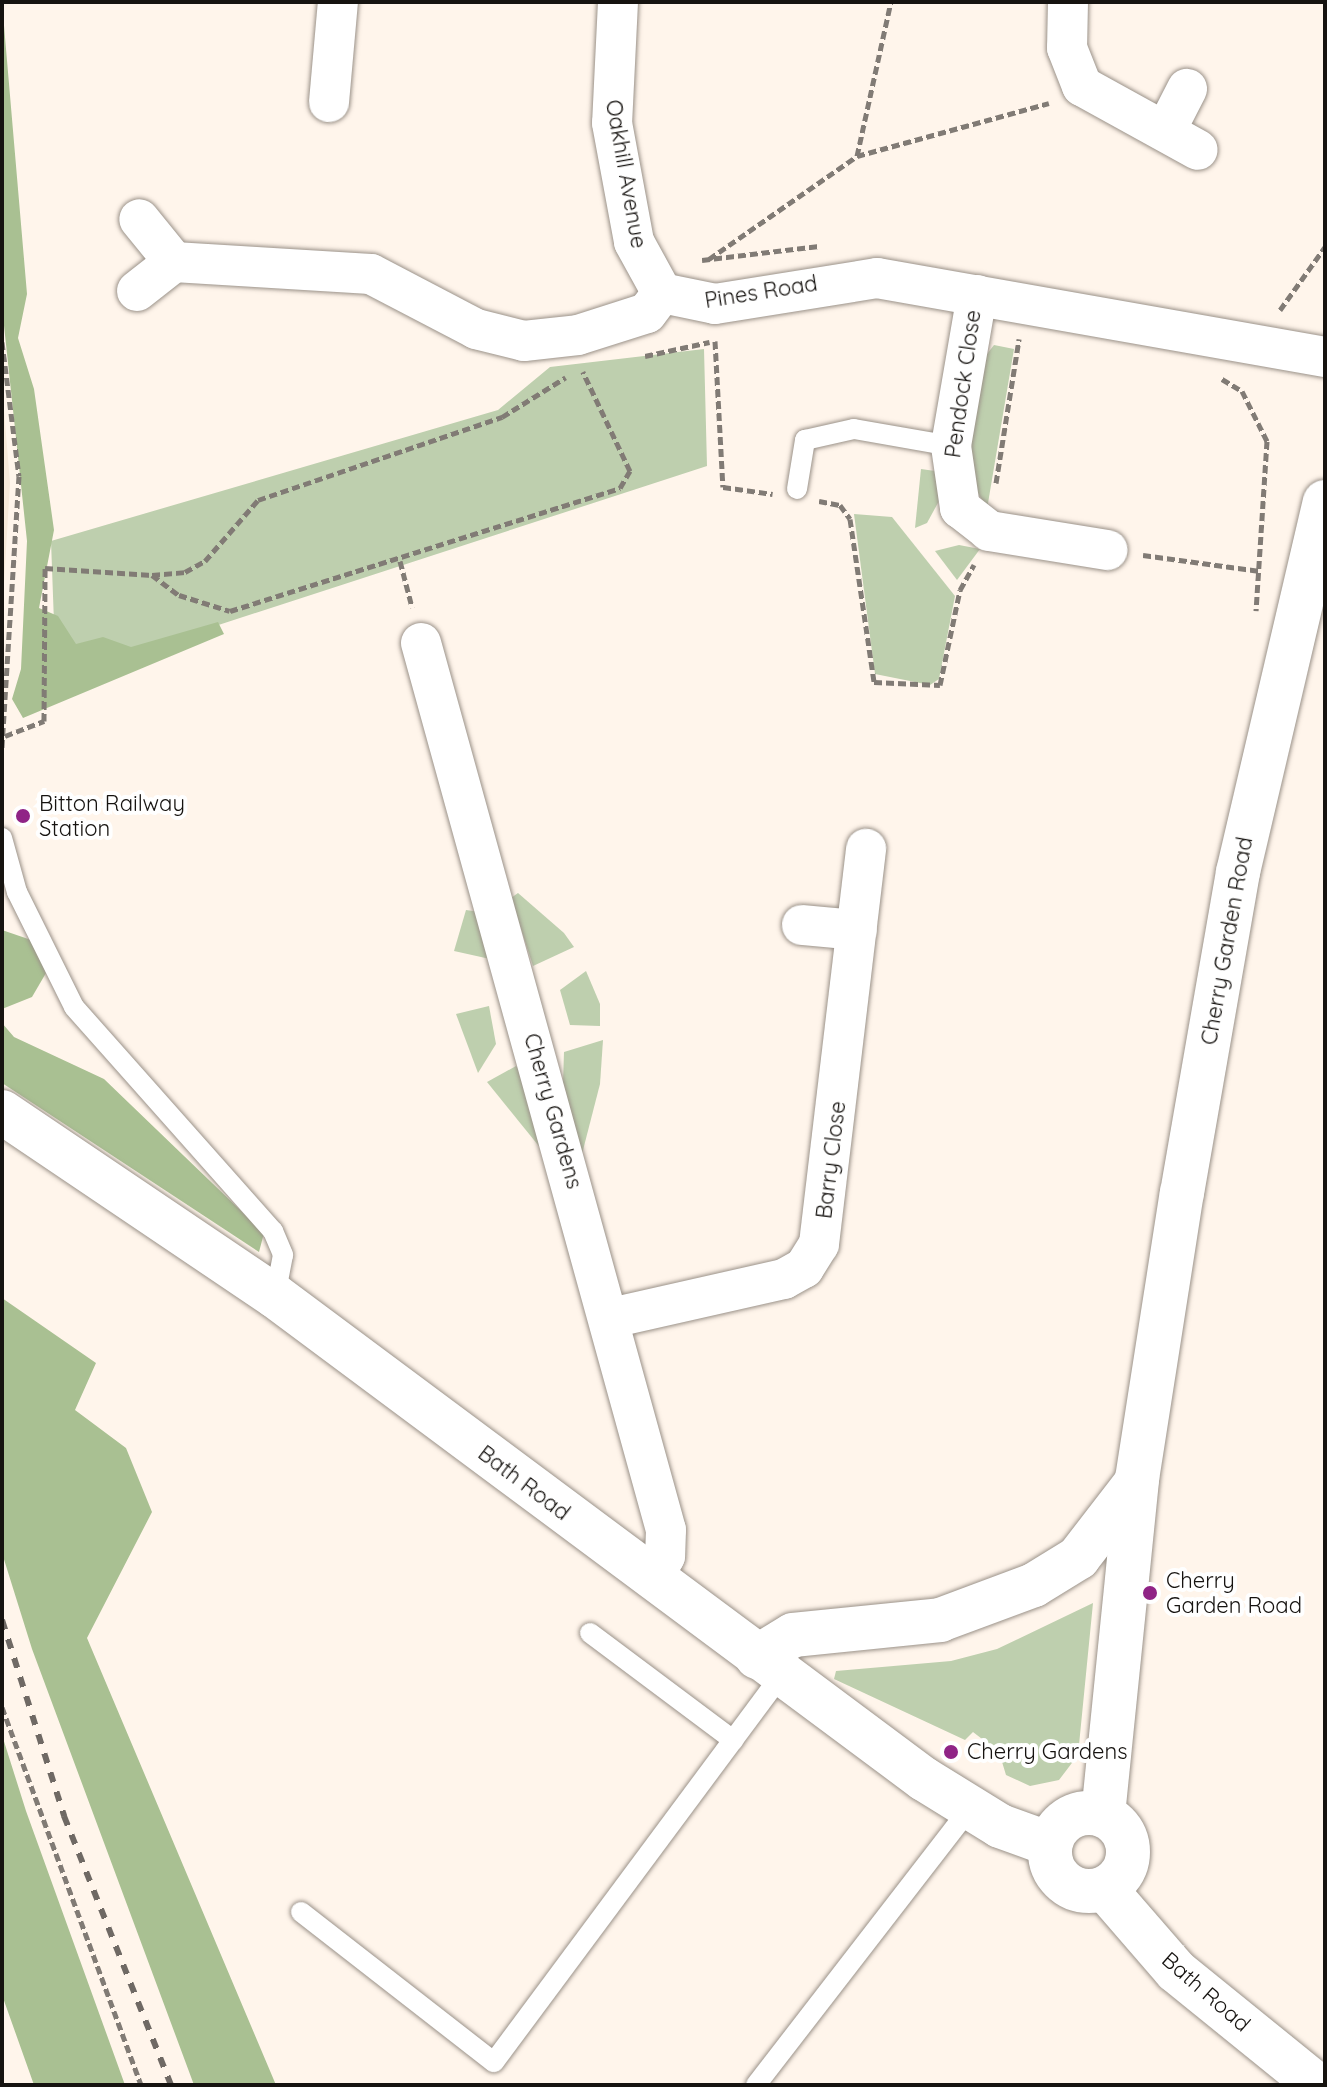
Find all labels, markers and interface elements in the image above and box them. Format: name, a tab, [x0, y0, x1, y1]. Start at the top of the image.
street label: Oakhill Avenue	[600, 98, 652, 250]
street label: Pines Road	[703, 270, 819, 314]
street label: Pendock Close	[940, 308, 986, 460]
place label: Bitton Railway Station	[39, 790, 185, 842]
marker: Bitton Railway Station	[14, 807, 32, 825]
street label: Cherry Garden Road	[1196, 835, 1258, 1047]
street label: Cherry Gardens	[518, 1030, 588, 1192]
street label: Barry Close	[811, 1100, 851, 1220]
street label: Bath Road	[473, 1440, 575, 1526]
place label: Cherry Garden Road	[1166, 1567, 1302, 1618]
marker: Cherry Garden Road	[1141, 1584, 1159, 1602]
place label: Cherry Gardens	[967, 1739, 1127, 1765]
marker: Cherry Gardens	[942, 1743, 960, 1761]
street label: Bath Road	[1157, 1947, 1255, 2037]

